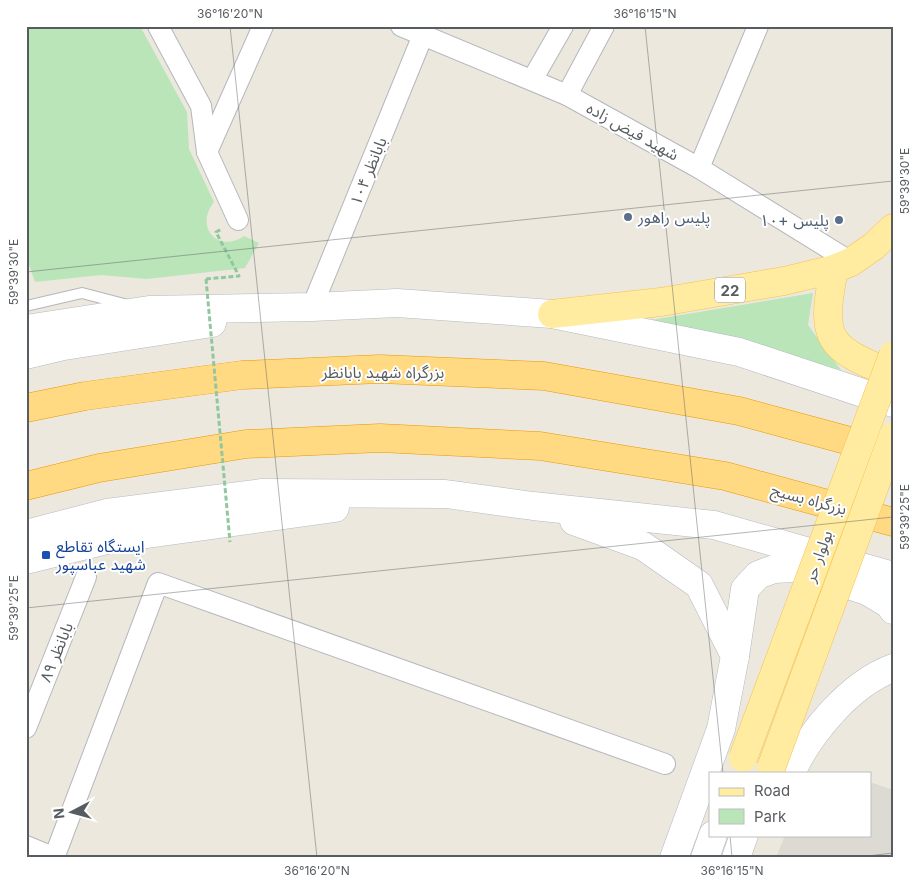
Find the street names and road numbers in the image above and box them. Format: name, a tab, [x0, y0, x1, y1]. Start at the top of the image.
street label: شهید فیض زاده	[583, 97, 683, 165]
street label: بابانظر ۱۰۴	[345, 134, 391, 208]
road number: 22	[715, 278, 745, 302]
street label: بزرگراه شهید بابانظر	[321, 362, 444, 382]
street label: بزرگراه بسیج	[768, 479, 849, 522]
street label: بولوار حر	[799, 527, 837, 586]
street label: بابانظر ۸۹	[35, 619, 77, 685]

